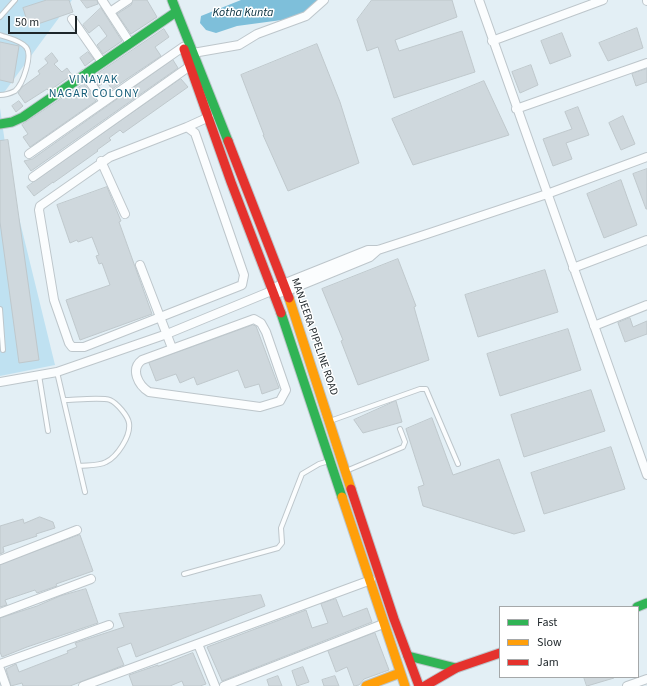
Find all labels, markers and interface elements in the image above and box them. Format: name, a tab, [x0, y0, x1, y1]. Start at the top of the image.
water label: Kotha Kunta	[213, 6, 273, 20]
scale bar	[10, 8, 79, 34]
text: 50 m	[15, 14, 39, 31]
district label: VINAYAK NAGAR COLONY	[49, 73, 139, 101]
street label: MANJEERA PIPELINE ROAD	[288, 277, 340, 397]
legend	[499, 606, 639, 678]
text: Fast	[537, 614, 557, 631]
text: Slow	[537, 634, 562, 651]
text: Jam	[537, 654, 559, 671]

